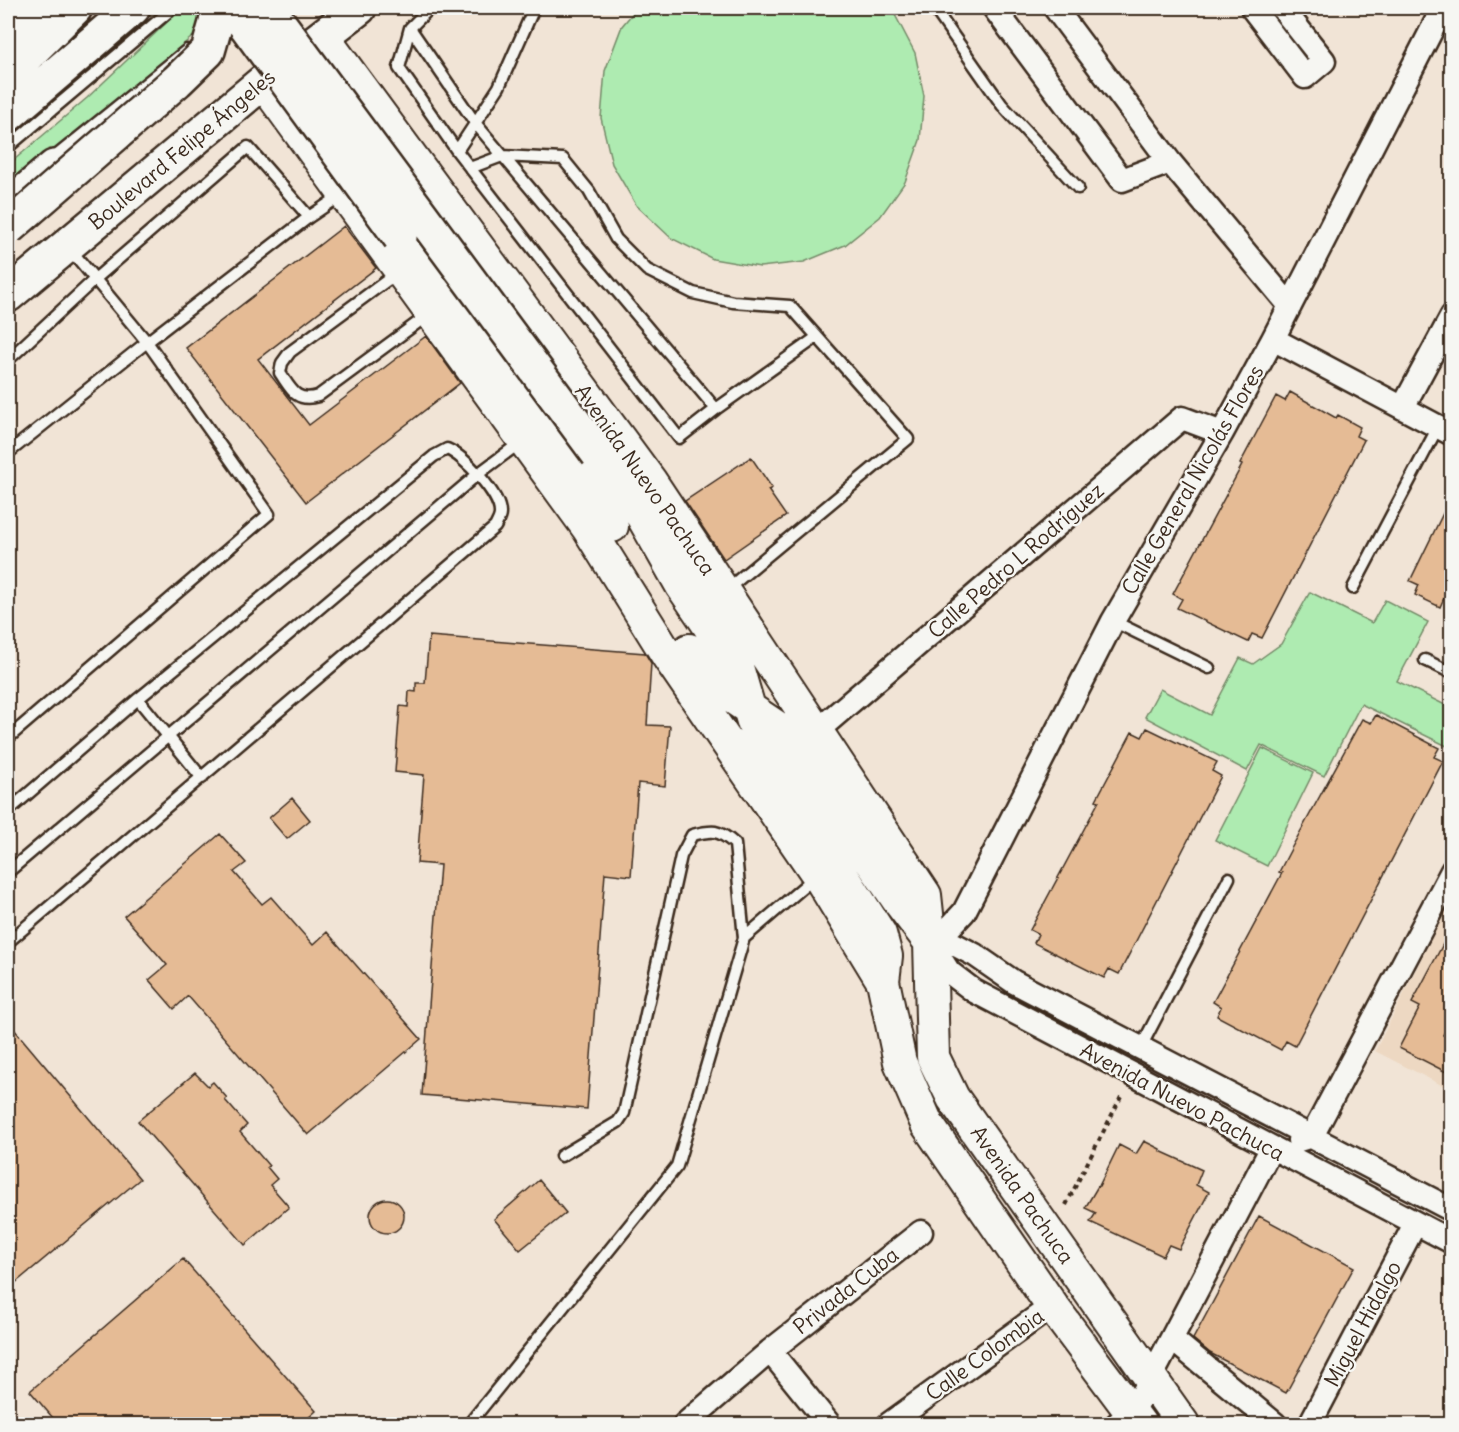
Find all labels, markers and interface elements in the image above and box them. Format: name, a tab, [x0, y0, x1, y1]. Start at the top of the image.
street label: Boulevard Felipe Ángeles	[83, 64, 281, 236]
street label: Calle General Nicolás Flores	[1116, 360, 1270, 600]
street label: Avenida Nuevo Pachuca	[569, 379, 722, 581]
street label: Calle Pedro L Rodríguez	[922, 477, 1109, 644]
street label: Avenida Nuevo Pachuca	[1076, 1036, 1289, 1167]
street label: Avenida Pachuca	[965, 1120, 1080, 1269]
street label: Privada Cuba	[788, 1241, 904, 1340]
street label: Miguel Hidalgo	[1318, 1256, 1407, 1391]
street label: Calle Colombia	[920, 1303, 1049, 1407]

